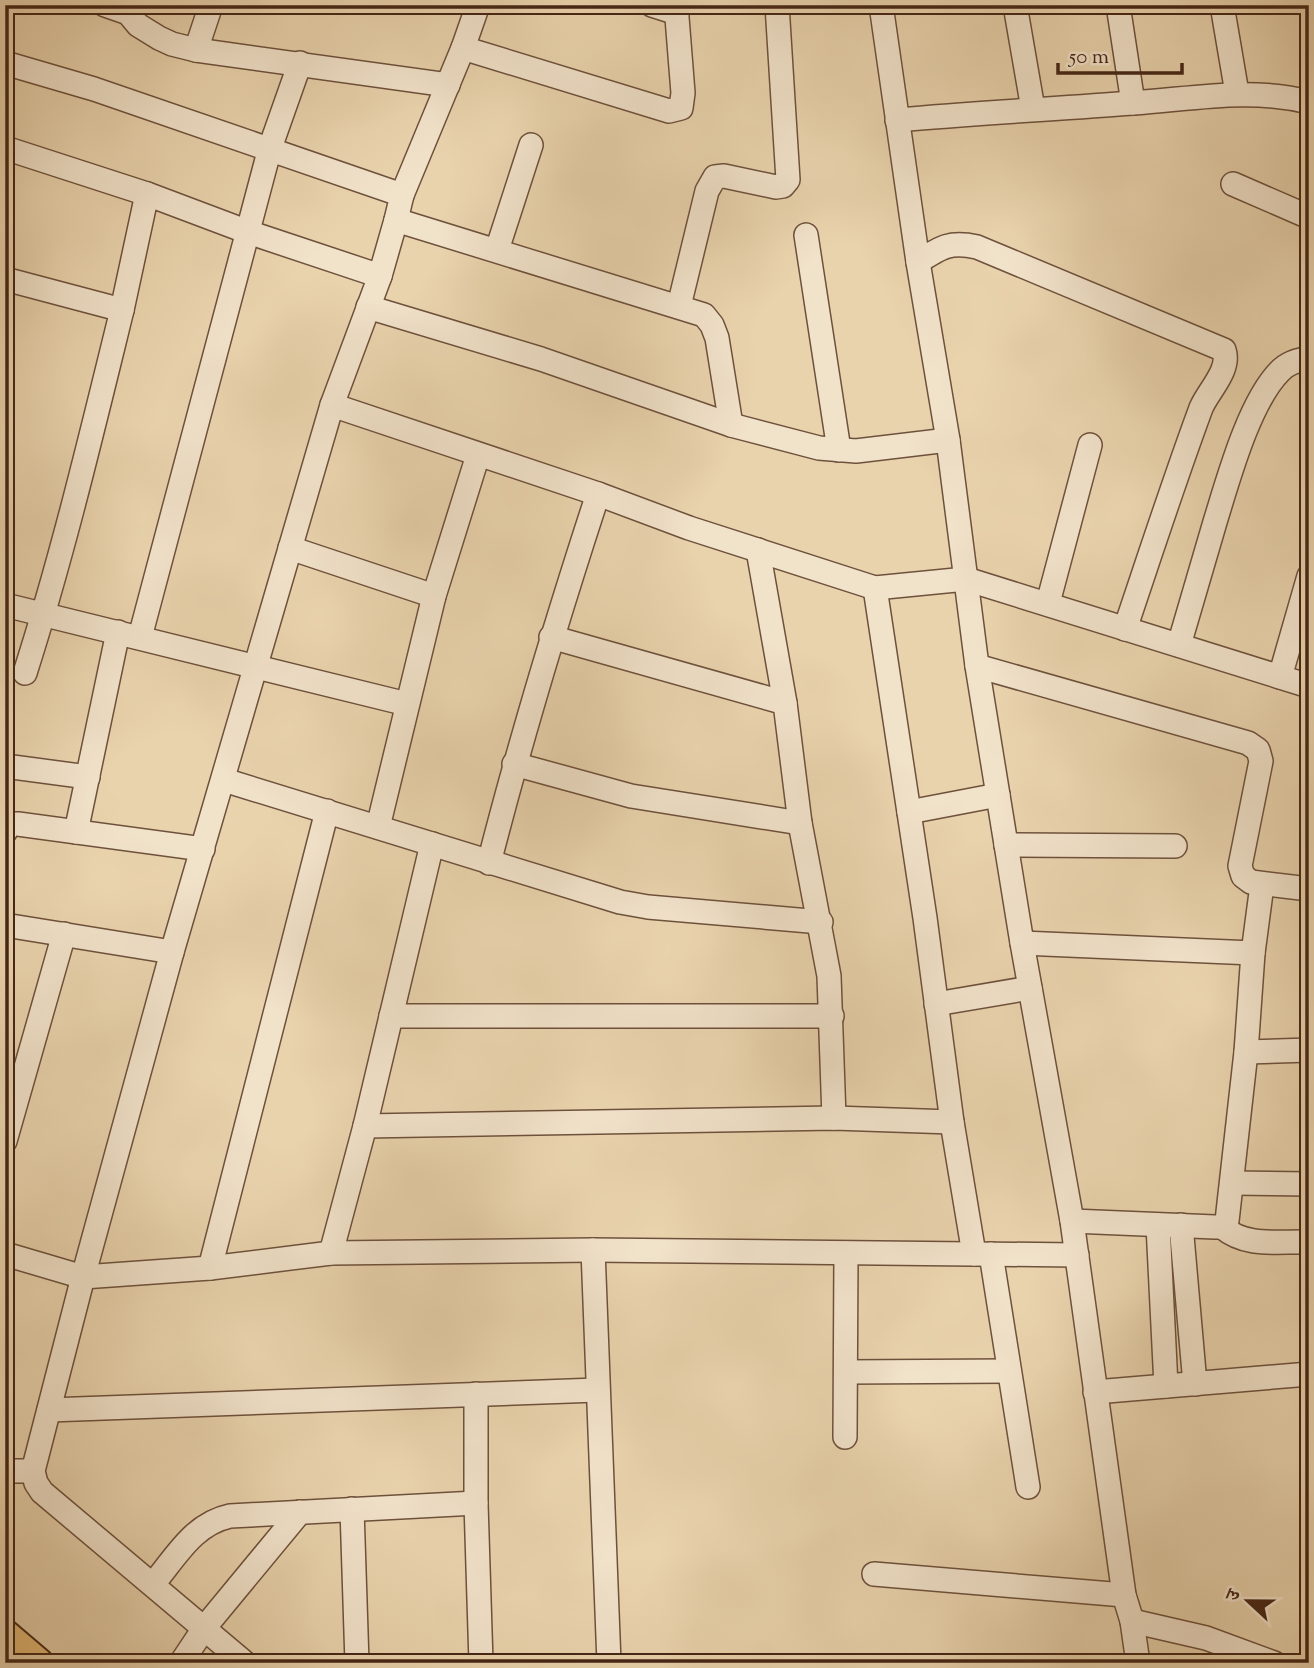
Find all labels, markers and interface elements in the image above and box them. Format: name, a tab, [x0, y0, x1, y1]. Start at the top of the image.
scale bar	[1058, 32, 1183, 76]
text: 50 m	[1068, 43, 1109, 73]
north arrow	[1212, 1566, 1282, 1636]
text: उ	[1219, 1585, 1249, 1607]

